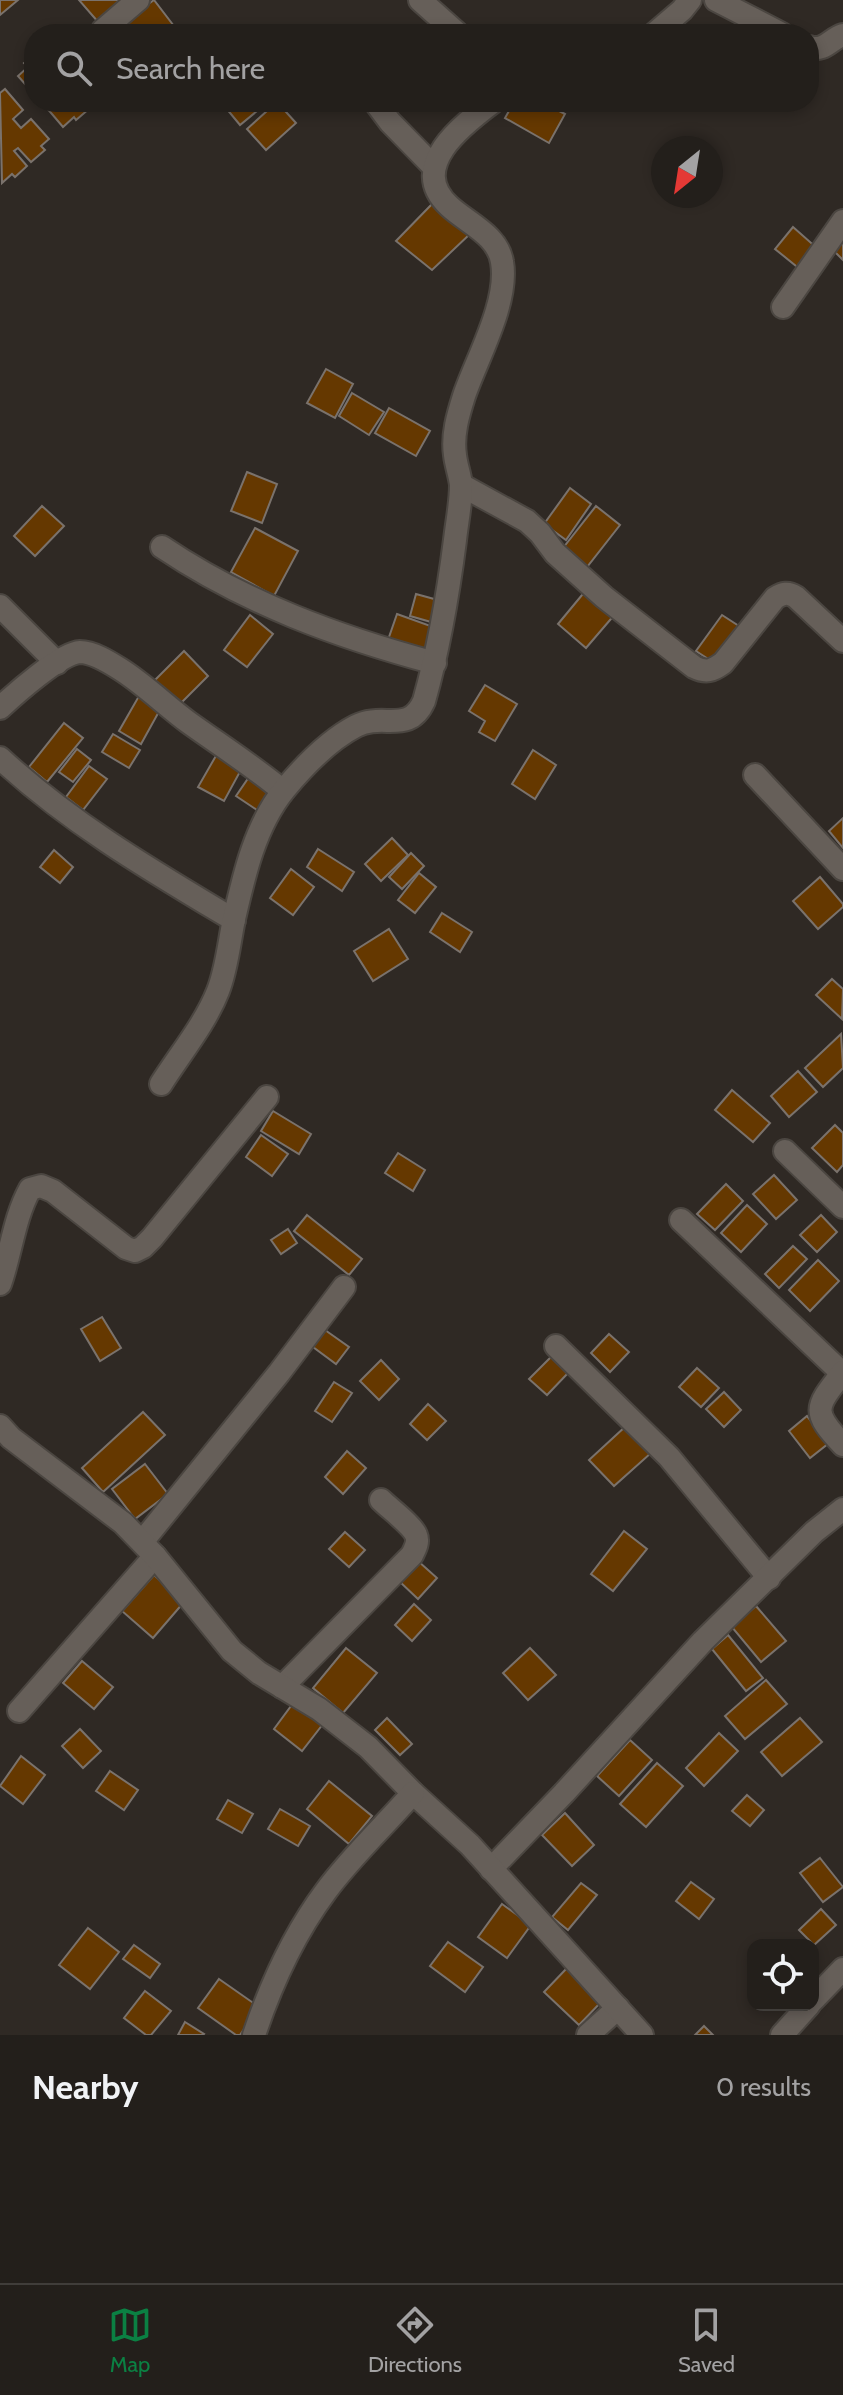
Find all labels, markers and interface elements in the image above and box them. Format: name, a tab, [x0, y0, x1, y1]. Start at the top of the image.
search box	[24, 24, 819, 112]
icon: search	[52, 46, 96, 90]
text: Search here	[116, 50, 265, 87]
north arrow	[651, 136, 723, 208]
map controls	[747, 1939, 819, 2011]
button: locate	[747, 1939, 819, 2011]
text: Nearby	[32, 2066, 139, 2108]
text: 0 results	[716, 2071, 811, 2103]
tab: Map	[108, 2303, 152, 2378]
tab: Directions	[368, 2303, 462, 2378]
tab: Saved	[678, 2303, 735, 2378]

